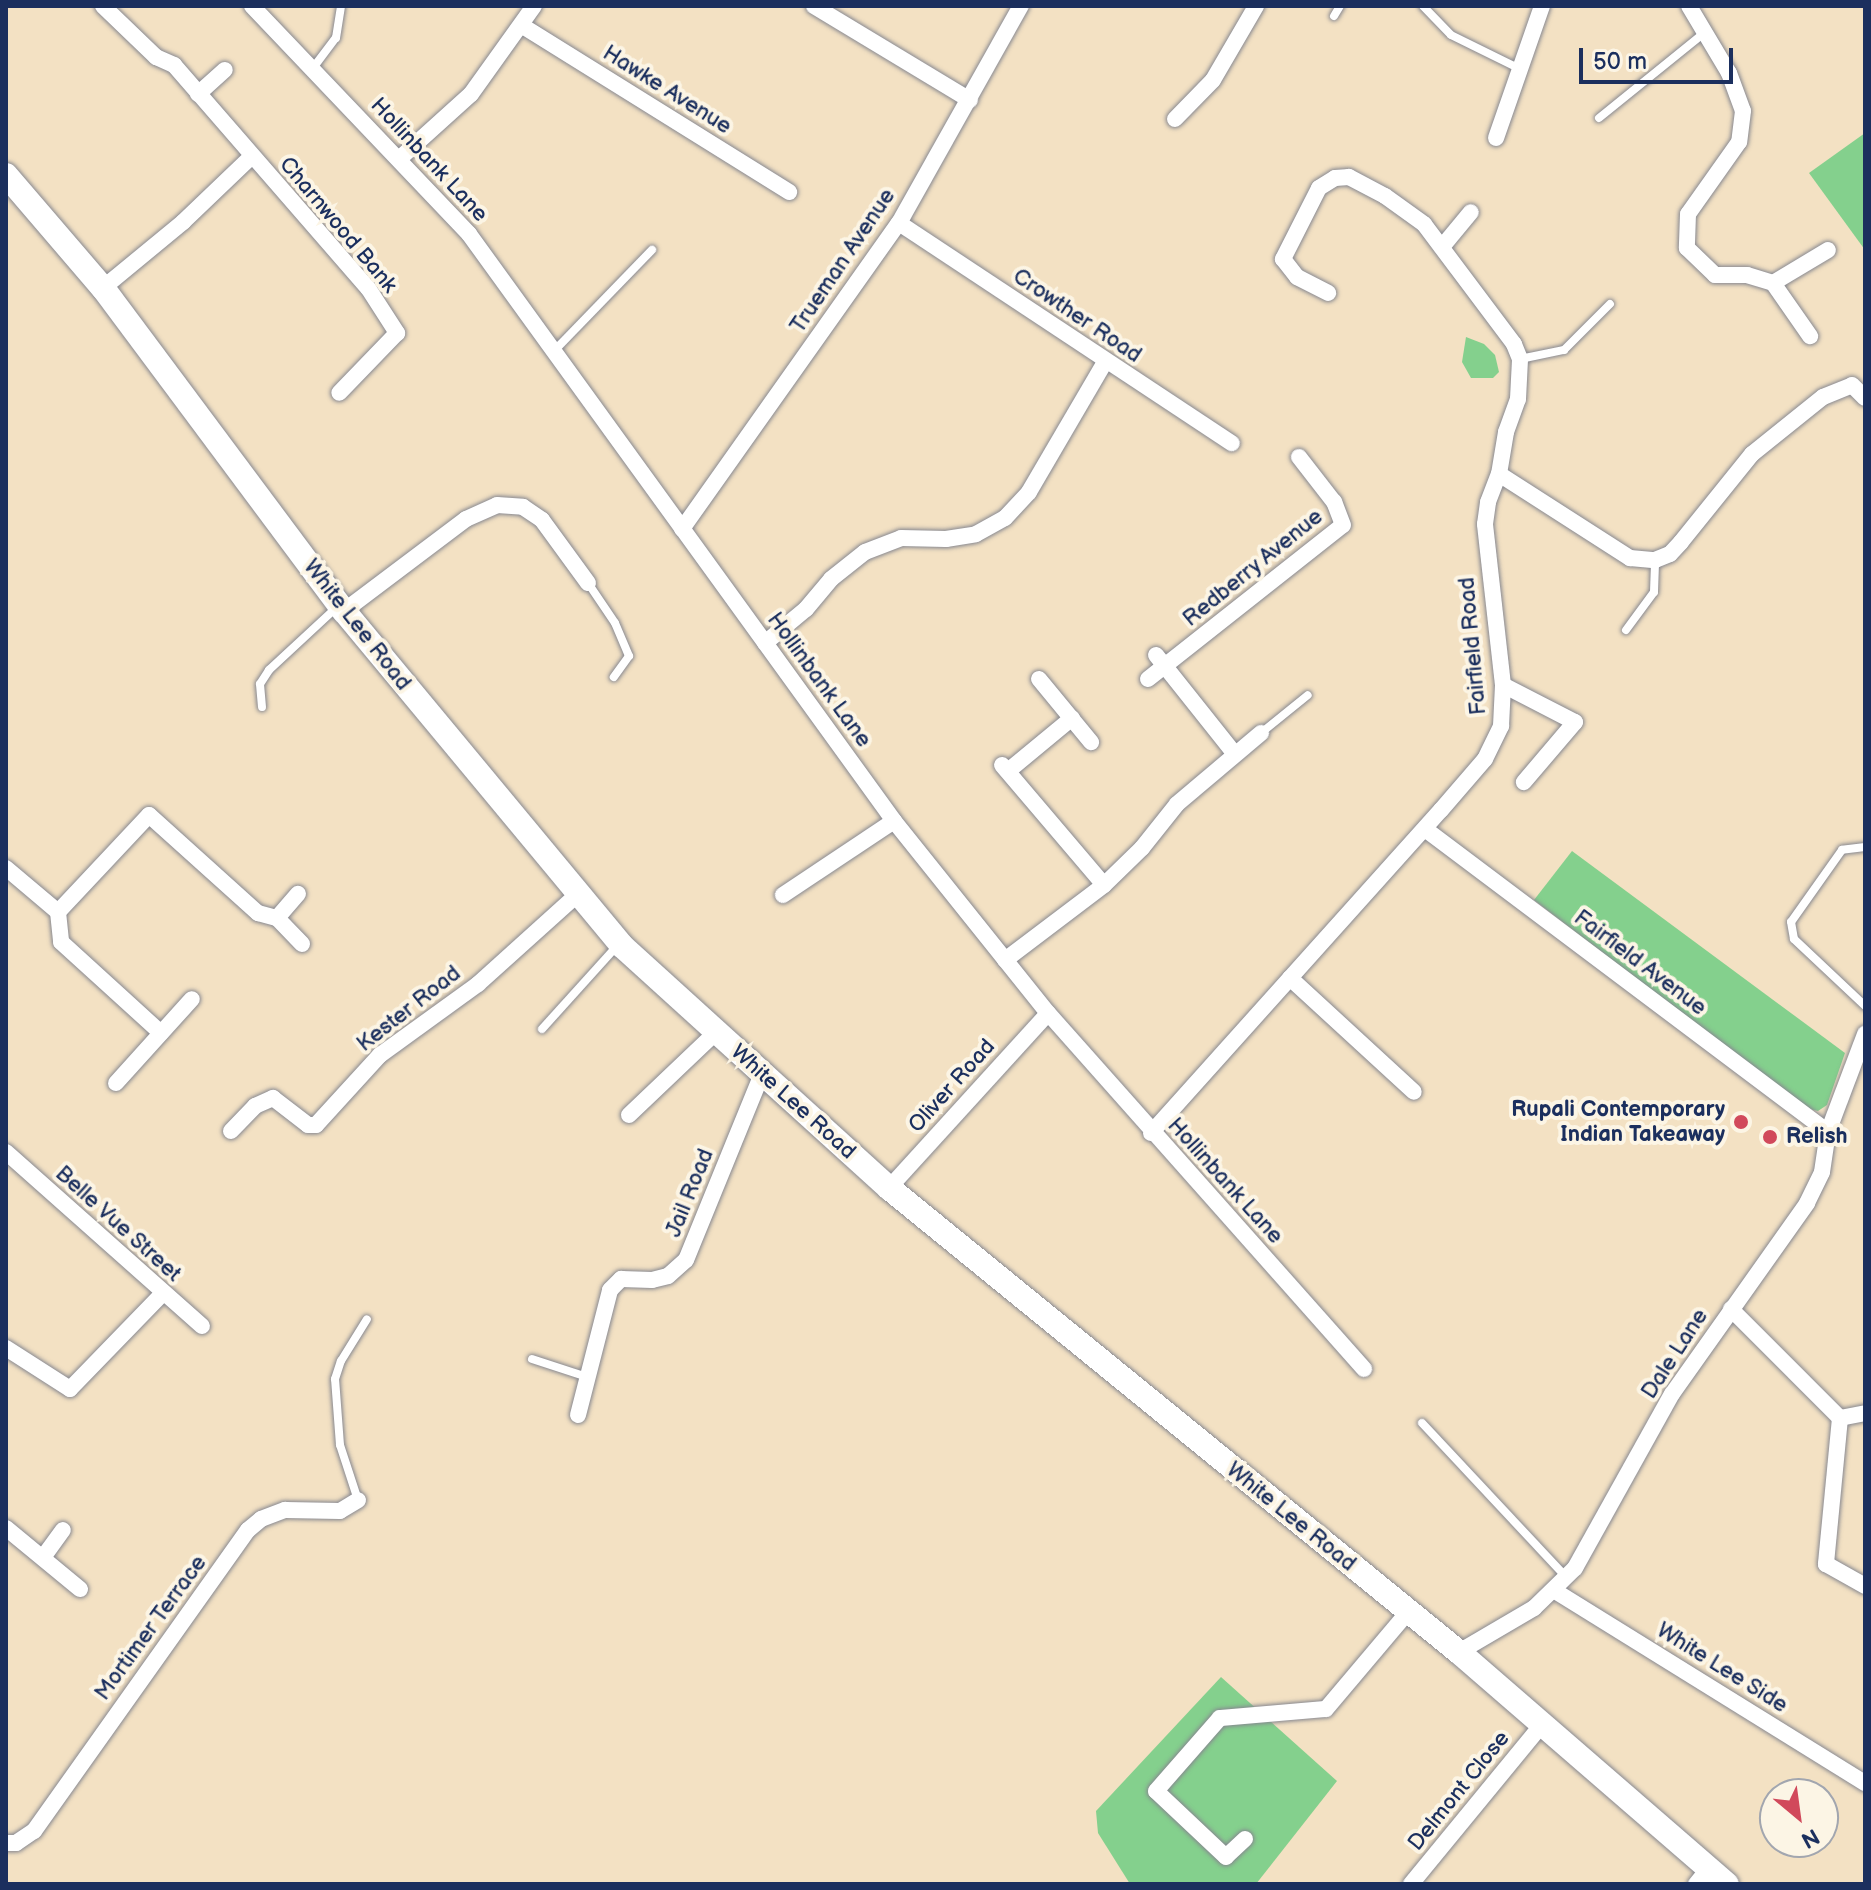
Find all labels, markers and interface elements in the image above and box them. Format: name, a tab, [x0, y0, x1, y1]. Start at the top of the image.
scale bar	[1583, 32, 1737, 82]
street label: Hawke Avenue	[598, 40, 736, 140]
text: 50 m	[1593, 47, 1647, 76]
street label: Hollinbank Lane	[365, 92, 493, 228]
street label: Charnwood Bank	[273, 152, 403, 298]
street label: Trueman Avenue	[785, 184, 901, 338]
street label: Crowther Road	[1008, 263, 1146, 369]
street label: Redberry Avenue	[1177, 503, 1329, 633]
street label: White Lee Road	[298, 554, 416, 696]
street label: Fairfield Road	[1454, 576, 1492, 716]
street label: Hollinbank Lane	[761, 608, 877, 752]
street label: Fairfield Avenue	[1569, 905, 1711, 1021]
street label: Kester Road	[352, 960, 466, 1058]
street label: Oliver Road	[903, 1034, 1001, 1138]
street label: White Lee Road	[725, 1039, 861, 1165]
place label: Rupali Contemporary Indian Takeaway	[1511, 1096, 1725, 1148]
street label: Hollinbank Lane	[1162, 1113, 1288, 1249]
marker: Rupali Contemporary Indian Takeaway	[1732, 1113, 1750, 1131]
place label: Relish	[1786, 1124, 1847, 1150]
marker: Relish	[1761, 1128, 1779, 1146]
street label: Jail Road	[660, 1145, 720, 1241]
street label: Belle Vue Street	[49, 1160, 187, 1288]
street label: Dale Lane	[1636, 1304, 1714, 1404]
street label: White Lee Road	[1221, 1457, 1361, 1577]
street label: Mortimer Terrace	[89, 1550, 213, 1706]
street label: White Lee Side	[1652, 1617, 1792, 1719]
street label: Delmont Close	[1403, 1726, 1515, 1856]
north arrow	[1759, 1778, 1839, 1858]
text: N	[1796, 1822, 1824, 1853]

